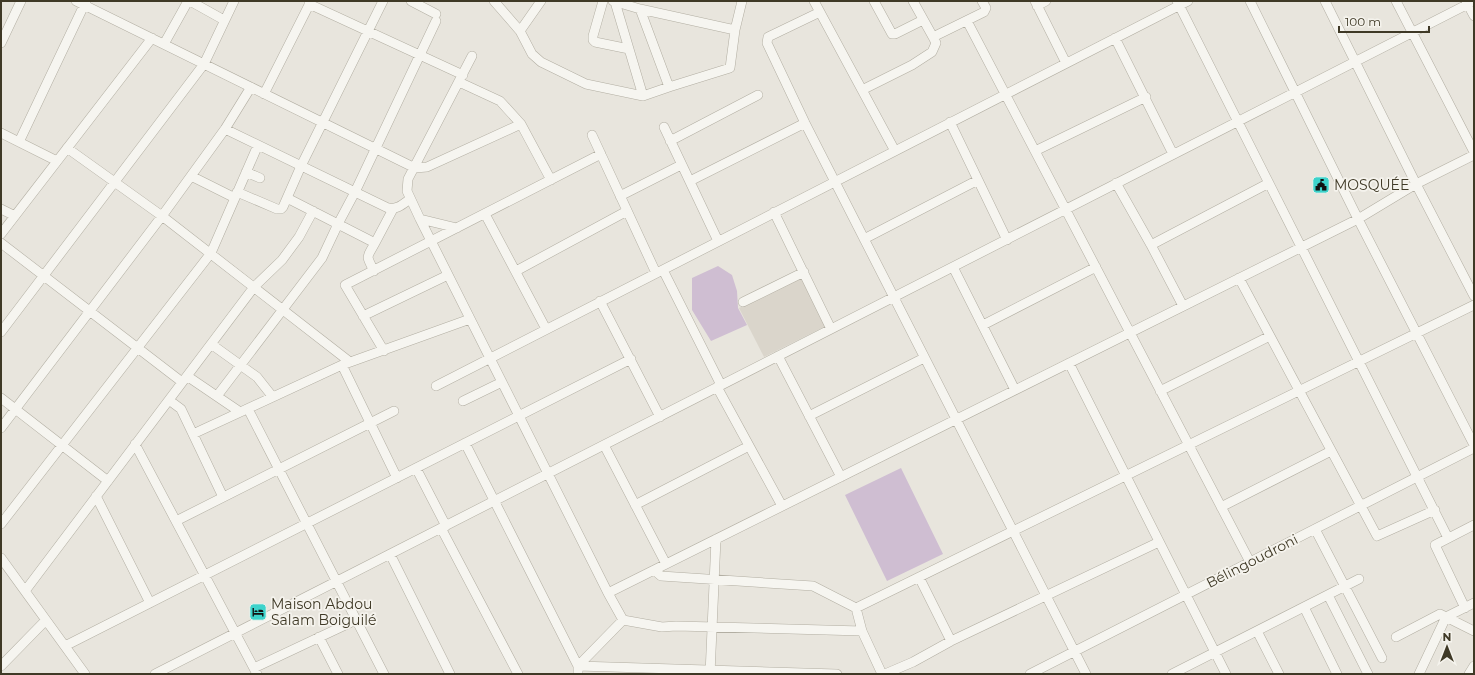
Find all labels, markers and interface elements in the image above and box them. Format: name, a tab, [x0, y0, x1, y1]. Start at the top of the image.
scale bar	[1339, 8, 1429, 34]
text: 100 m	[1345, 14, 1381, 29]
public building icon: MOSQUÉE	[1311, 175, 1331, 195]
place label: MOSQUÉE	[1334, 176, 1409, 194]
street label: Bélingoudroni	[1203, 530, 1301, 592]
place label: Maison Abdou Salam Boiguilé	[271, 595, 377, 629]
hotel icon: Maison Abdou Salam Boiguilé	[248, 602, 268, 622]
north arrow	[1427, 627, 1467, 667]
text: N	[1443, 630, 1451, 644]

